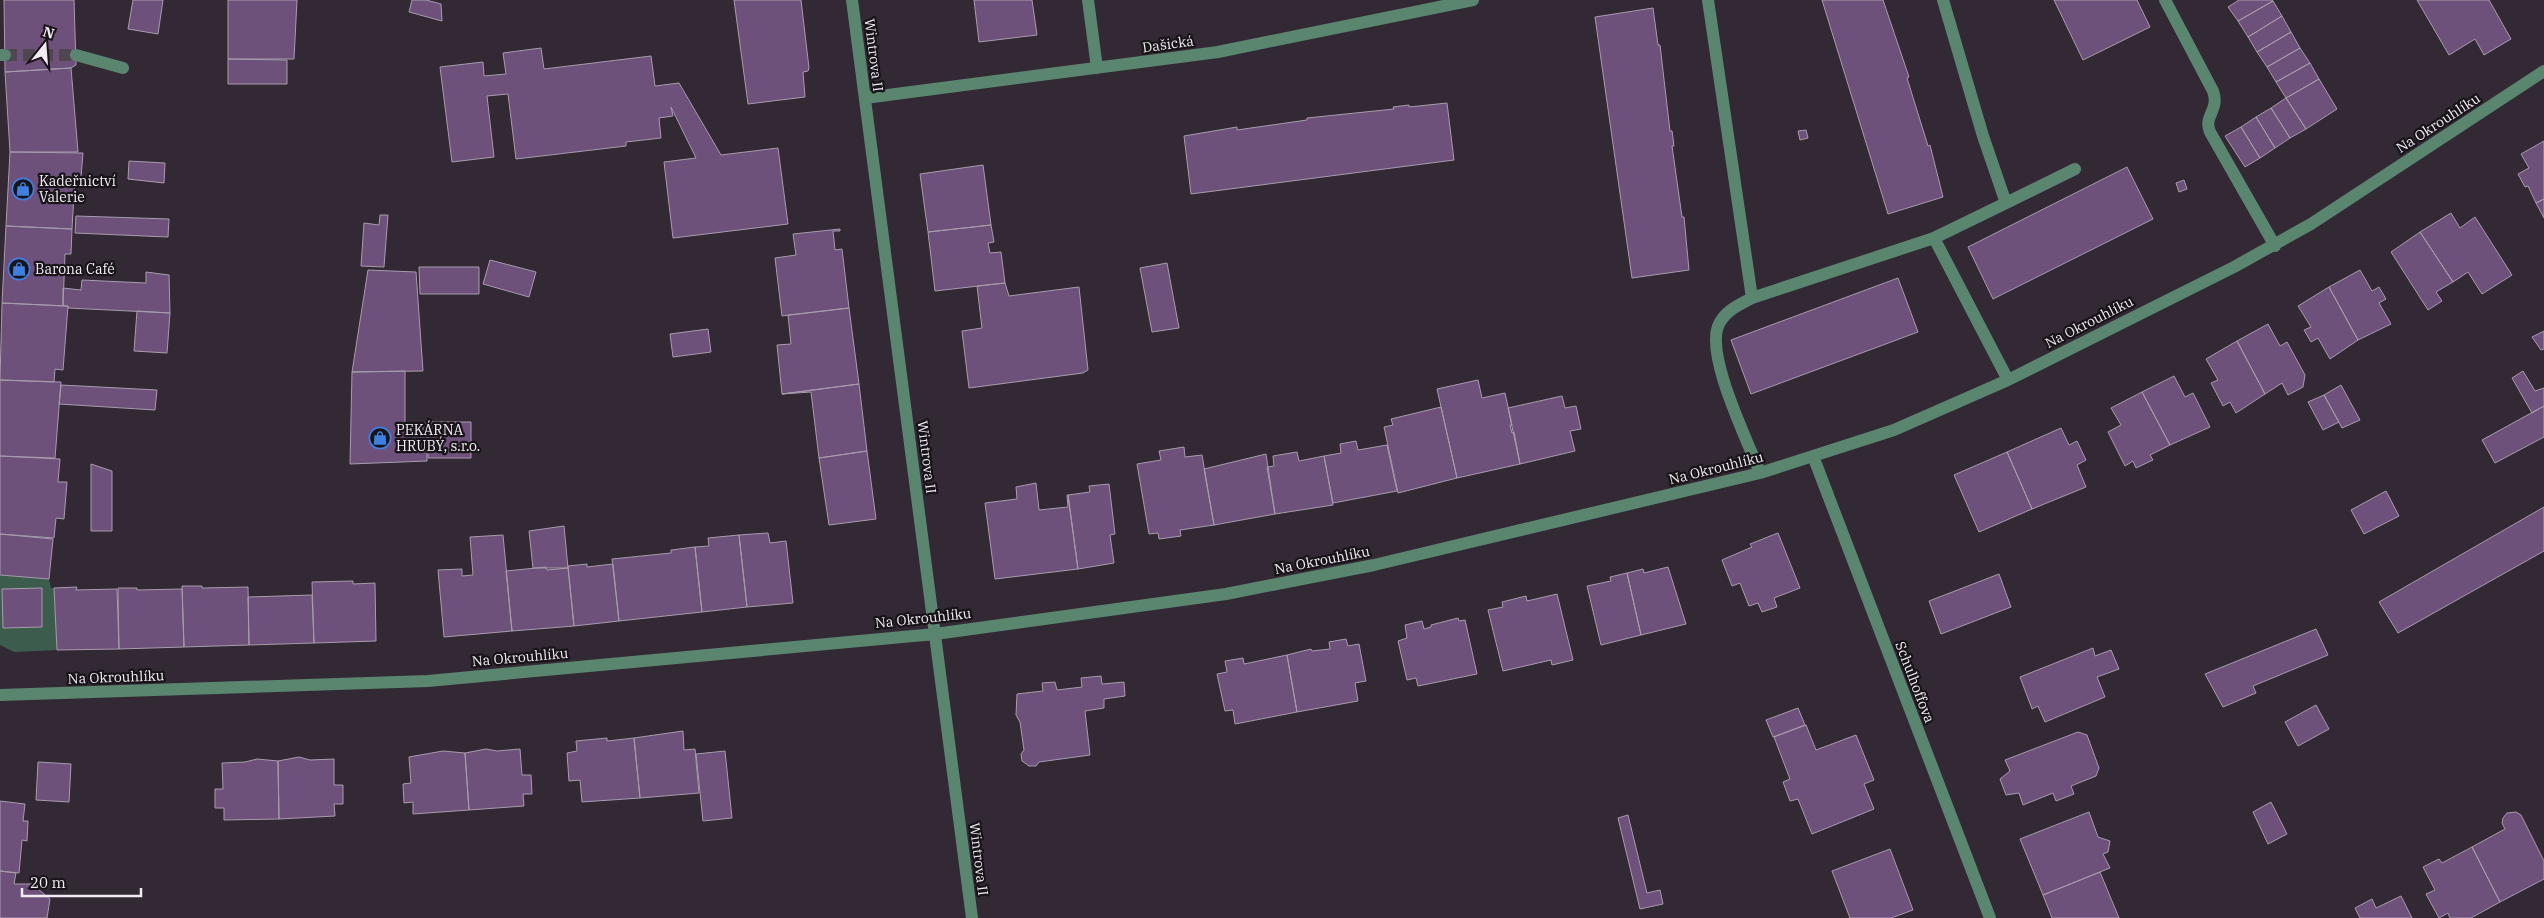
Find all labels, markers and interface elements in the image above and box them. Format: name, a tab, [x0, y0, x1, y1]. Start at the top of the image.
street label: Wintrova II	[861, 17, 887, 93]
north arrow	[20, 20, 70, 70]
text: N	[41, 22, 57, 43]
street label: Dašická	[1141, 31, 1195, 57]
street label: Na Okrouhlíku	[2393, 89, 2484, 157]
place label: Kadeřnictví Valerie	[39, 172, 116, 206]
shop icon: Kadeřnictví Valerie	[11, 177, 35, 201]
shop icon: Barona Café	[7, 257, 31, 281]
place label: Barona Café	[35, 260, 115, 278]
street label: Na Okrouhlíku	[2042, 292, 2136, 352]
street label: Wintrova II	[914, 419, 940, 495]
place label: PEKÁRNA HRUBÝ, s.r.o.	[396, 420, 480, 455]
shop icon: PEKÁRNA HRUBÝ, s.r.o.	[368, 426, 392, 450]
street label: Na Okrouhlíku	[1667, 447, 1765, 488]
street label: Na Okrouhlíku	[1273, 542, 1372, 578]
street label: Na Okrouhlíku	[874, 604, 972, 632]
street label: Schulhoffova	[1891, 639, 1939, 726]
street label: Na Okrouhlíku	[471, 644, 569, 670]
street label: Na Okrouhlíku	[67, 666, 165, 688]
street label: Wintrova II	[966, 821, 992, 897]
scale bar	[22, 866, 141, 898]
text: 20 m	[30, 873, 66, 892]

